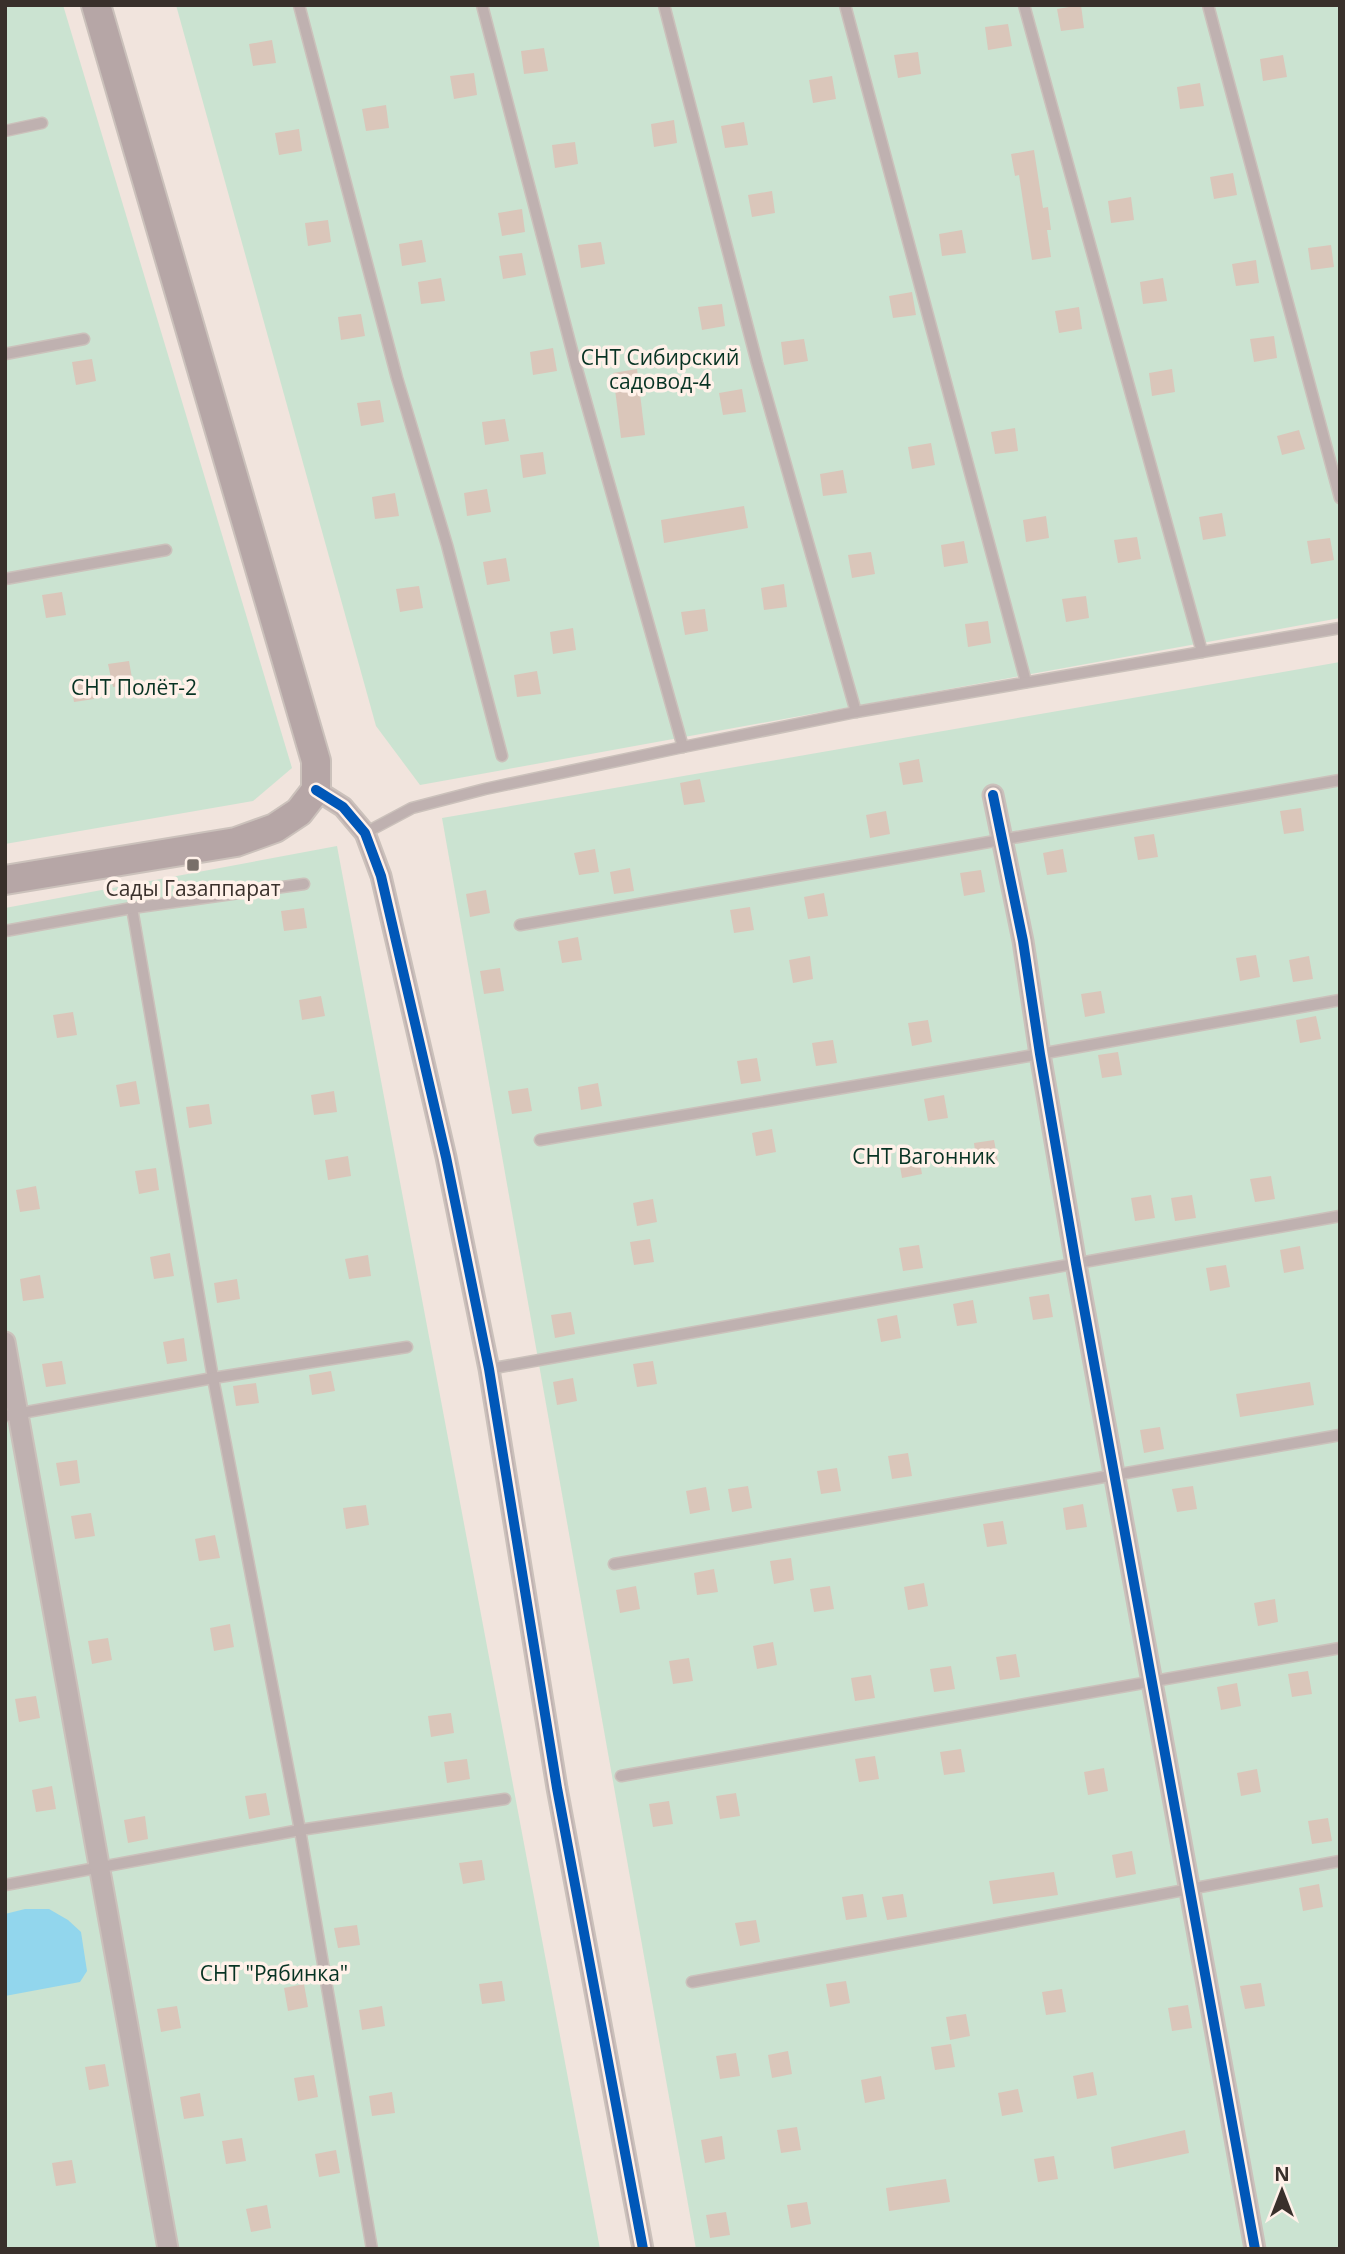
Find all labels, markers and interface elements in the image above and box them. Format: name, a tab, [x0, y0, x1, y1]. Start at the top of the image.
park label: СНТ Сибирский садовод-4	[581, 343, 739, 395]
park label: СНТ Полёт-2	[71, 673, 197, 701]
marker: Сады Газаппарат	[185, 857, 201, 873]
place label: Сады Газаппарат	[105, 874, 281, 902]
park label: СНТ Вагонник	[852, 1142, 996, 1170]
park label: СНТ "Рябинка"	[200, 1959, 348, 1987]
north arrow	[1247, 2156, 1317, 2226]
text: N	[1274, 2161, 1290, 2187]

